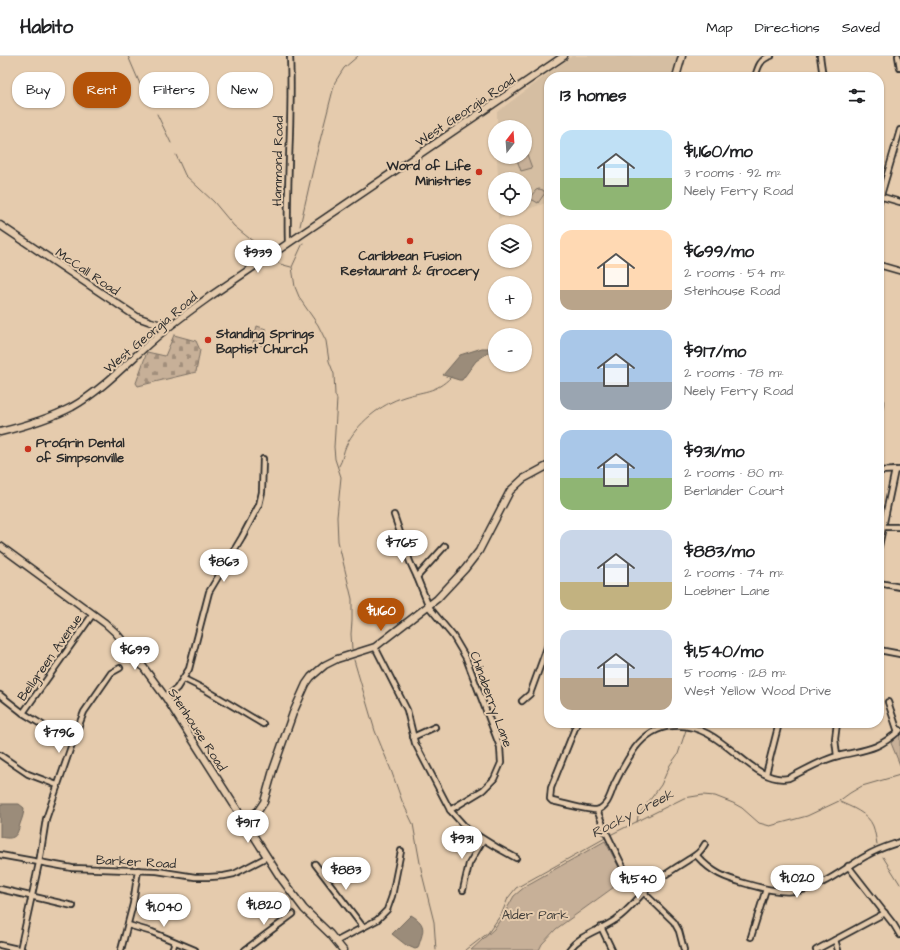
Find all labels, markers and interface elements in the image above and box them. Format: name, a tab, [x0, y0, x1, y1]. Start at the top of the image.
text: Habito	[20, 14, 73, 41]
text: Map	[706, 18, 733, 38]
text: Directions	[755, 18, 820, 38]
text: Saved	[842, 18, 880, 38]
street label: West Georgia Road	[412, 70, 520, 152]
chip: Buy	[12, 72, 65, 108]
chip: Rent	[73, 72, 131, 108]
chip: Filters	[139, 72, 209, 108]
chip: New	[217, 72, 273, 108]
text: 13 homes	[560, 84, 627, 108]
icon: filters	[846, 85, 868, 107]
street label: Hammond Road	[268, 115, 288, 206]
north arrow	[488, 120, 532, 164]
map controls	[488, 120, 532, 372]
text: $1,160/mo	[684, 140, 753, 164]
icon: home	[592, 146, 640, 194]
place label: Word of Life Ministries	[385, 157, 471, 190]
text: 3 rooms · 92 m²	[684, 164, 782, 182]
marker: Word of Life Ministries	[474, 167, 484, 177]
button: locate	[488, 172, 532, 216]
text: Neely Ferry Road	[684, 182, 793, 200]
button: layers	[488, 224, 532, 268]
marker: Caribbean Fusion Restaurant & Grocery	[405, 236, 415, 246]
pin: $939	[234, 240, 282, 274]
text: $699/mo	[684, 240, 754, 264]
street label: McCall Road	[52, 244, 123, 300]
text: $939	[244, 244, 272, 262]
icon: home	[592, 246, 640, 294]
place label: Caribbean Fusion Restaurant & Grocery	[340, 247, 480, 281]
text: 2 rooms · 54 m²	[684, 264, 786, 282]
button: +	[488, 276, 532, 320]
text: Stenhouse Road	[684, 282, 780, 300]
street label: West Georgia Road	[100, 288, 202, 378]
place label: Standing Springs Baptist Church	[215, 325, 315, 359]
button: −	[488, 328, 532, 372]
marker: Standing Springs Baptist Church	[203, 335, 213, 345]
text: $917/mo	[684, 340, 746, 364]
icon: home	[592, 346, 640, 394]
text: 2 rooms · 78 m²	[684, 364, 784, 382]
text: Neely Ferry Road	[684, 382, 793, 400]
place label: ProGrin Dental of Simpsonville	[36, 434, 125, 468]
text: $931/mo	[684, 440, 745, 464]
marker: ProGrin Dental of Simpsonville	[23, 444, 33, 454]
icon: home	[592, 446, 640, 494]
text: 2 rooms · 80 m²	[684, 464, 784, 482]
text: Berlander Court	[684, 482, 784, 500]
pin: $765	[378, 530, 426, 564]
text: $765	[386, 534, 418, 552]
text: $883/mo	[684, 540, 755, 564]
icon: home	[592, 546, 640, 594]
pin: $863	[200, 549, 248, 583]
text: $863	[209, 553, 239, 571]
text: 2 rooms · 74 m²	[684, 564, 784, 582]
text: Loebner Lane	[684, 582, 770, 600]
pin: $1,160	[348, 598, 414, 632]
text: $1,160	[366, 602, 396, 620]
street label: Bellgreen Avenue	[13, 611, 87, 705]
pin: $699	[111, 637, 159, 671]
text: $1,540/mo	[684, 640, 764, 664]
text: $699	[120, 641, 150, 659]
icon: home	[592, 646, 640, 694]
street label: Chinaberry Lane	[464, 649, 517, 750]
text: 5 rooms · 128 m²	[684, 664, 787, 682]
text: West Yellow Wood Drive	[684, 682, 831, 700]
street label: Stenhouse Road	[163, 684, 231, 775]
pin: $796	[35, 720, 83, 754]
text: $796	[44, 724, 74, 742]
water label: Rocky Creek	[588, 784, 677, 843]
pin: $917	[224, 810, 272, 844]
text: $917	[236, 814, 260, 832]
pin: $931	[438, 826, 486, 860]
text: $931	[451, 830, 473, 848]
street label: Barker Road	[95, 851, 177, 873]
pin: $883	[322, 857, 370, 891]
text: $883	[331, 861, 361, 879]
pin: $1,020	[764, 865, 830, 899]
pin: $1,540	[605, 866, 671, 900]
text: $1,020	[779, 869, 815, 887]
text: $1,540	[619, 870, 657, 888]
pin: $1,820	[231, 892, 297, 926]
pin: $1,040	[131, 894, 197, 928]
text: $1,820	[246, 896, 282, 914]
text: $1,040	[146, 898, 182, 916]
park label: Alder Park	[502, 906, 568, 924]

